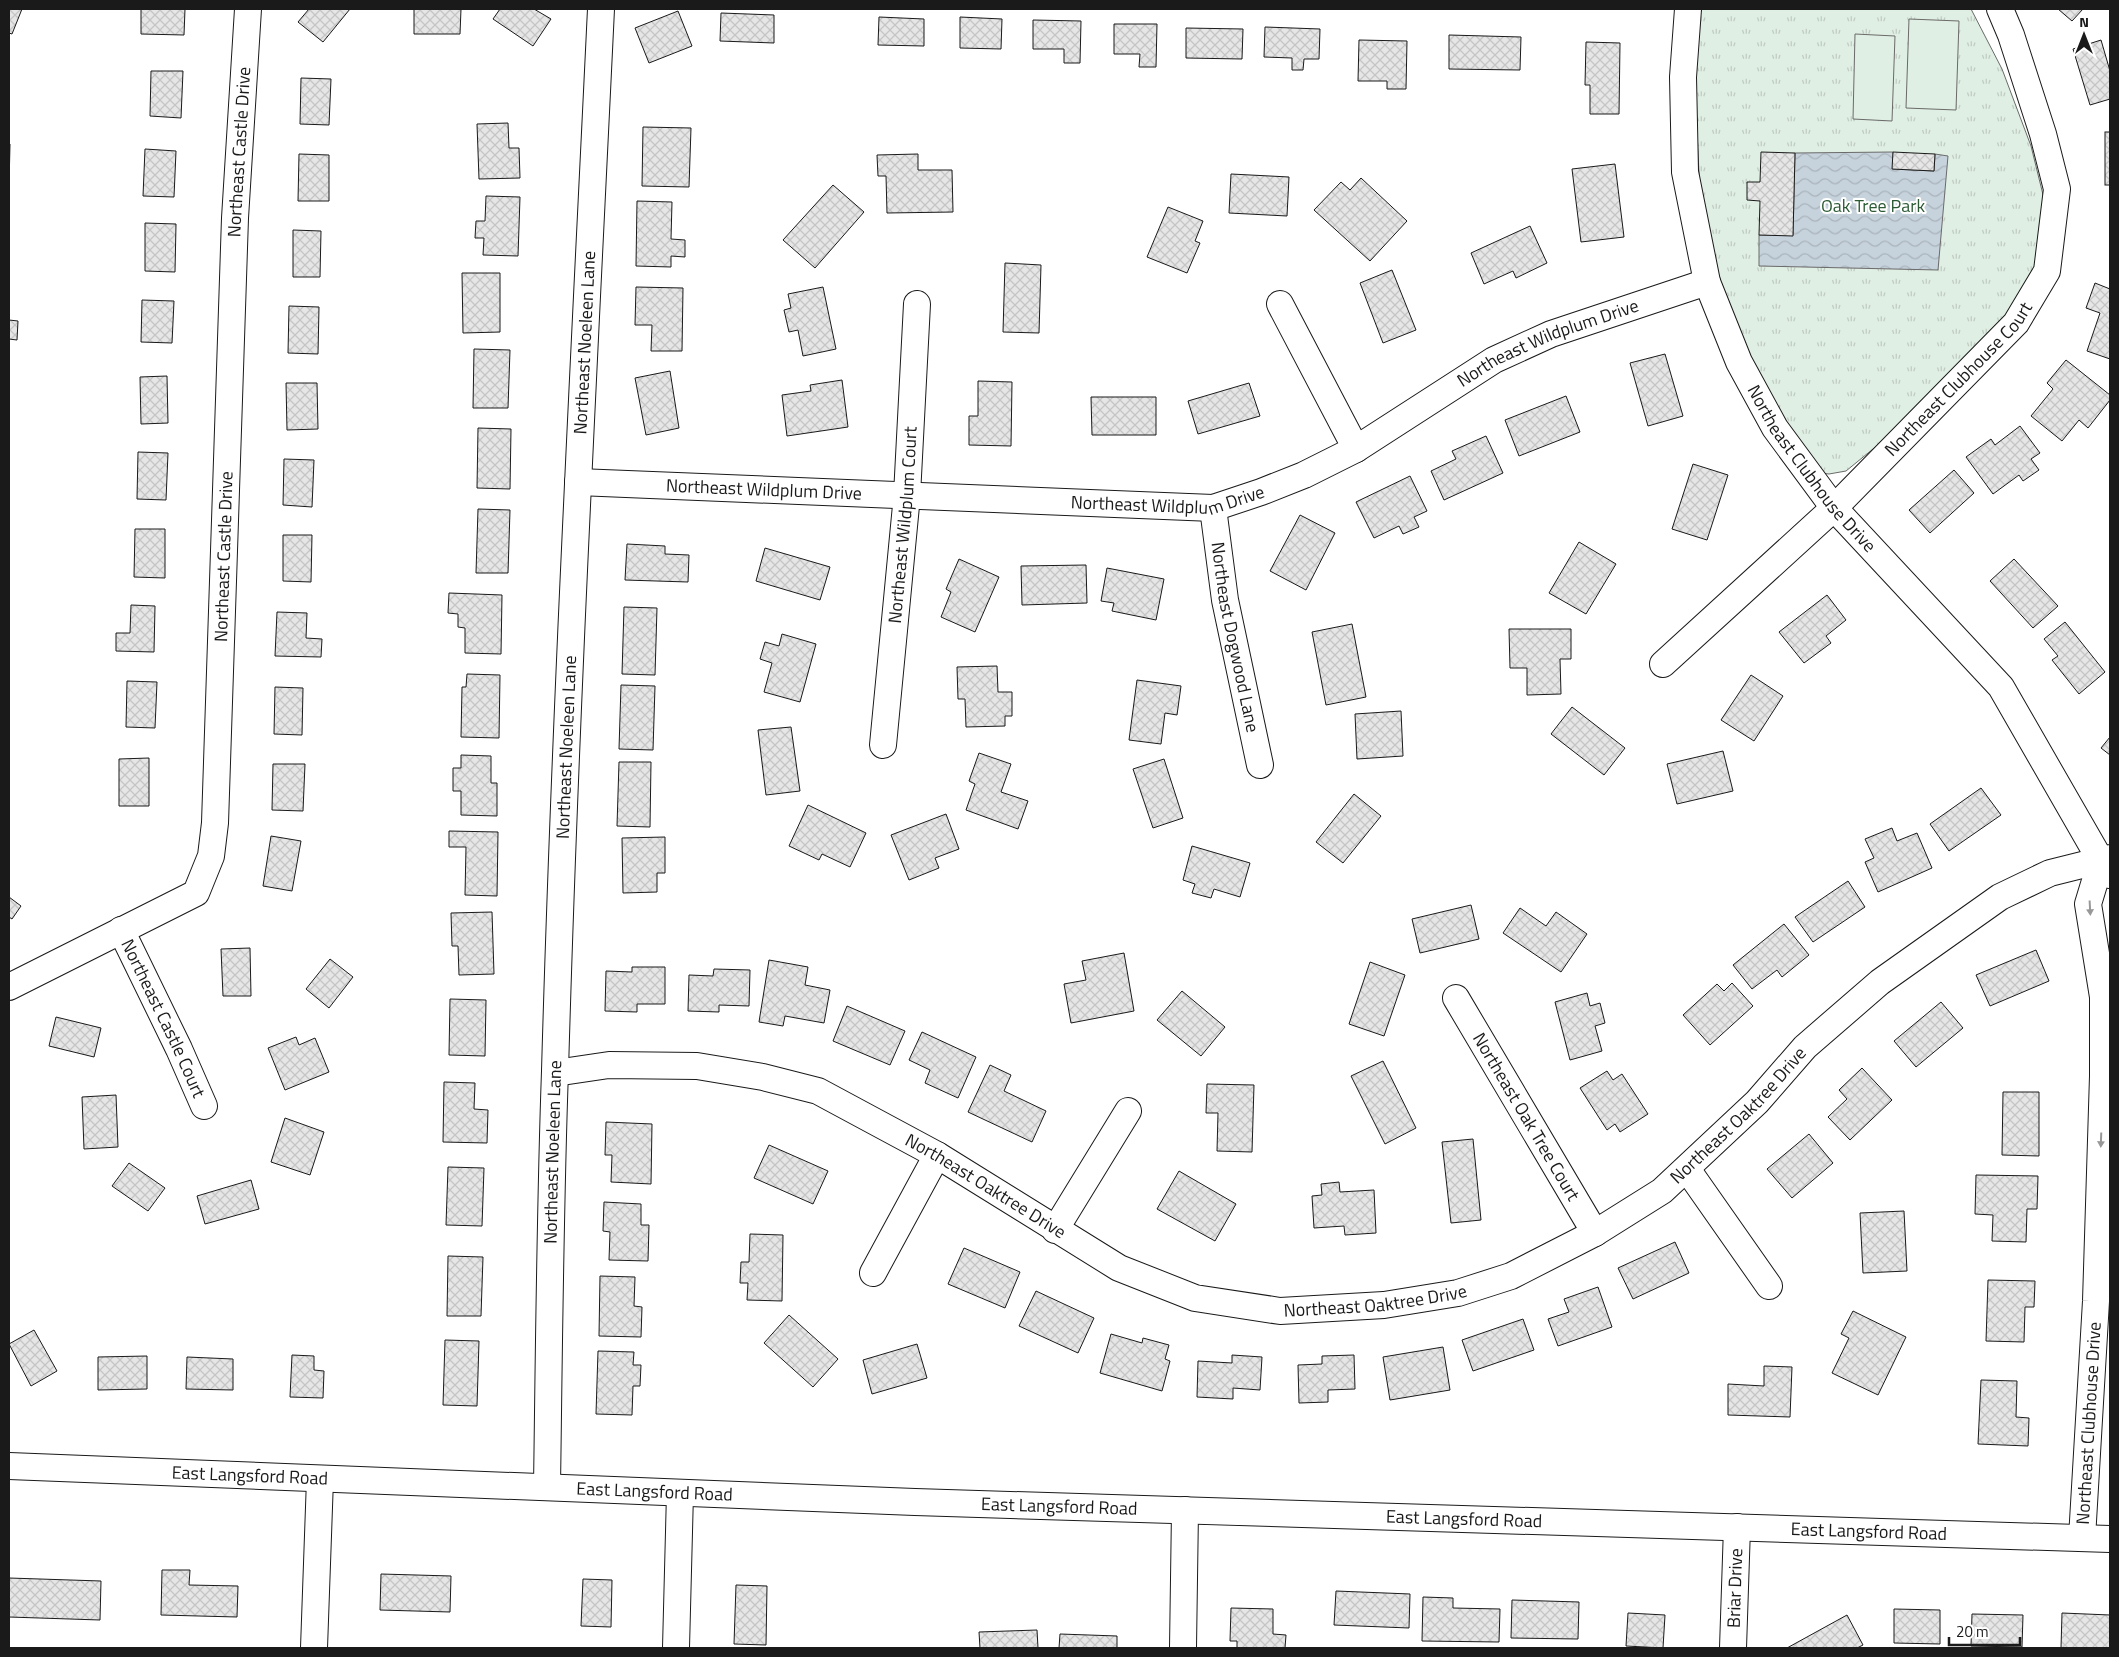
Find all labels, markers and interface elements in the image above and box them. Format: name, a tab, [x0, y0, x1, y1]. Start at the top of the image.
north arrow	[2059, 10, 2109, 60]
text: N	[2079, 11, 2089, 32]
street label: Northeast Castle Drive	[220, 66, 257, 238]
park label: Oak Tree Park	[1821, 192, 1925, 219]
street label: Northeast Noeleen Lane	[566, 250, 602, 435]
street label: Northeast Wildplum Drive	[1451, 292, 1642, 394]
street label: Northeast Clubhouse Court	[1878, 296, 2039, 462]
street label: Northeast Clubhouse Drive	[1741, 380, 1883, 558]
street label: Northeast Wildplum Court	[881, 425, 924, 625]
street label: Northeast Castle Drive	[207, 471, 240, 642]
street label: Northeast Wildplum Drive	[665, 472, 862, 507]
street label: Northeast Wildplum Drive	[1070, 478, 1268, 522]
street label: Northeast Dogwood Lane	[1205, 540, 1267, 735]
street label: Northeast Noeleen Lane	[549, 655, 583, 840]
one-way arrow	[2086, 901, 2094, 917]
street label: Northeast Castle Court	[114, 934, 213, 1102]
street label: Northeast Oak Tree Court	[1466, 1027, 1587, 1206]
street label: Northeast Oaktree Drive	[1664, 1041, 1812, 1190]
street label: Northeast Noeleen Lane	[536, 1060, 568, 1244]
street label: Northeast Oaktree Drive	[901, 1126, 1072, 1245]
one-way arrow	[2097, 1132, 2105, 1148]
street label: Northeast Oaktree Drive	[1283, 1277, 1470, 1324]
street label: Northeast Clubhouse Drive	[2069, 1321, 2108, 1525]
street label: East Langsford Road	[171, 1458, 329, 1492]
street label: East Langsford Road	[576, 1475, 733, 1508]
street label: East Langsford Road	[981, 1490, 1138, 1522]
street label: East Langsford Road	[1385, 1503, 1543, 1534]
street label: East Langsford Road	[1790, 1515, 1947, 1547]
street label: Briar Drive	[1720, 1548, 1749, 1628]
scale bar	[1949, 1614, 2020, 1646]
text: 20 m	[1956, 1620, 1989, 1643]

